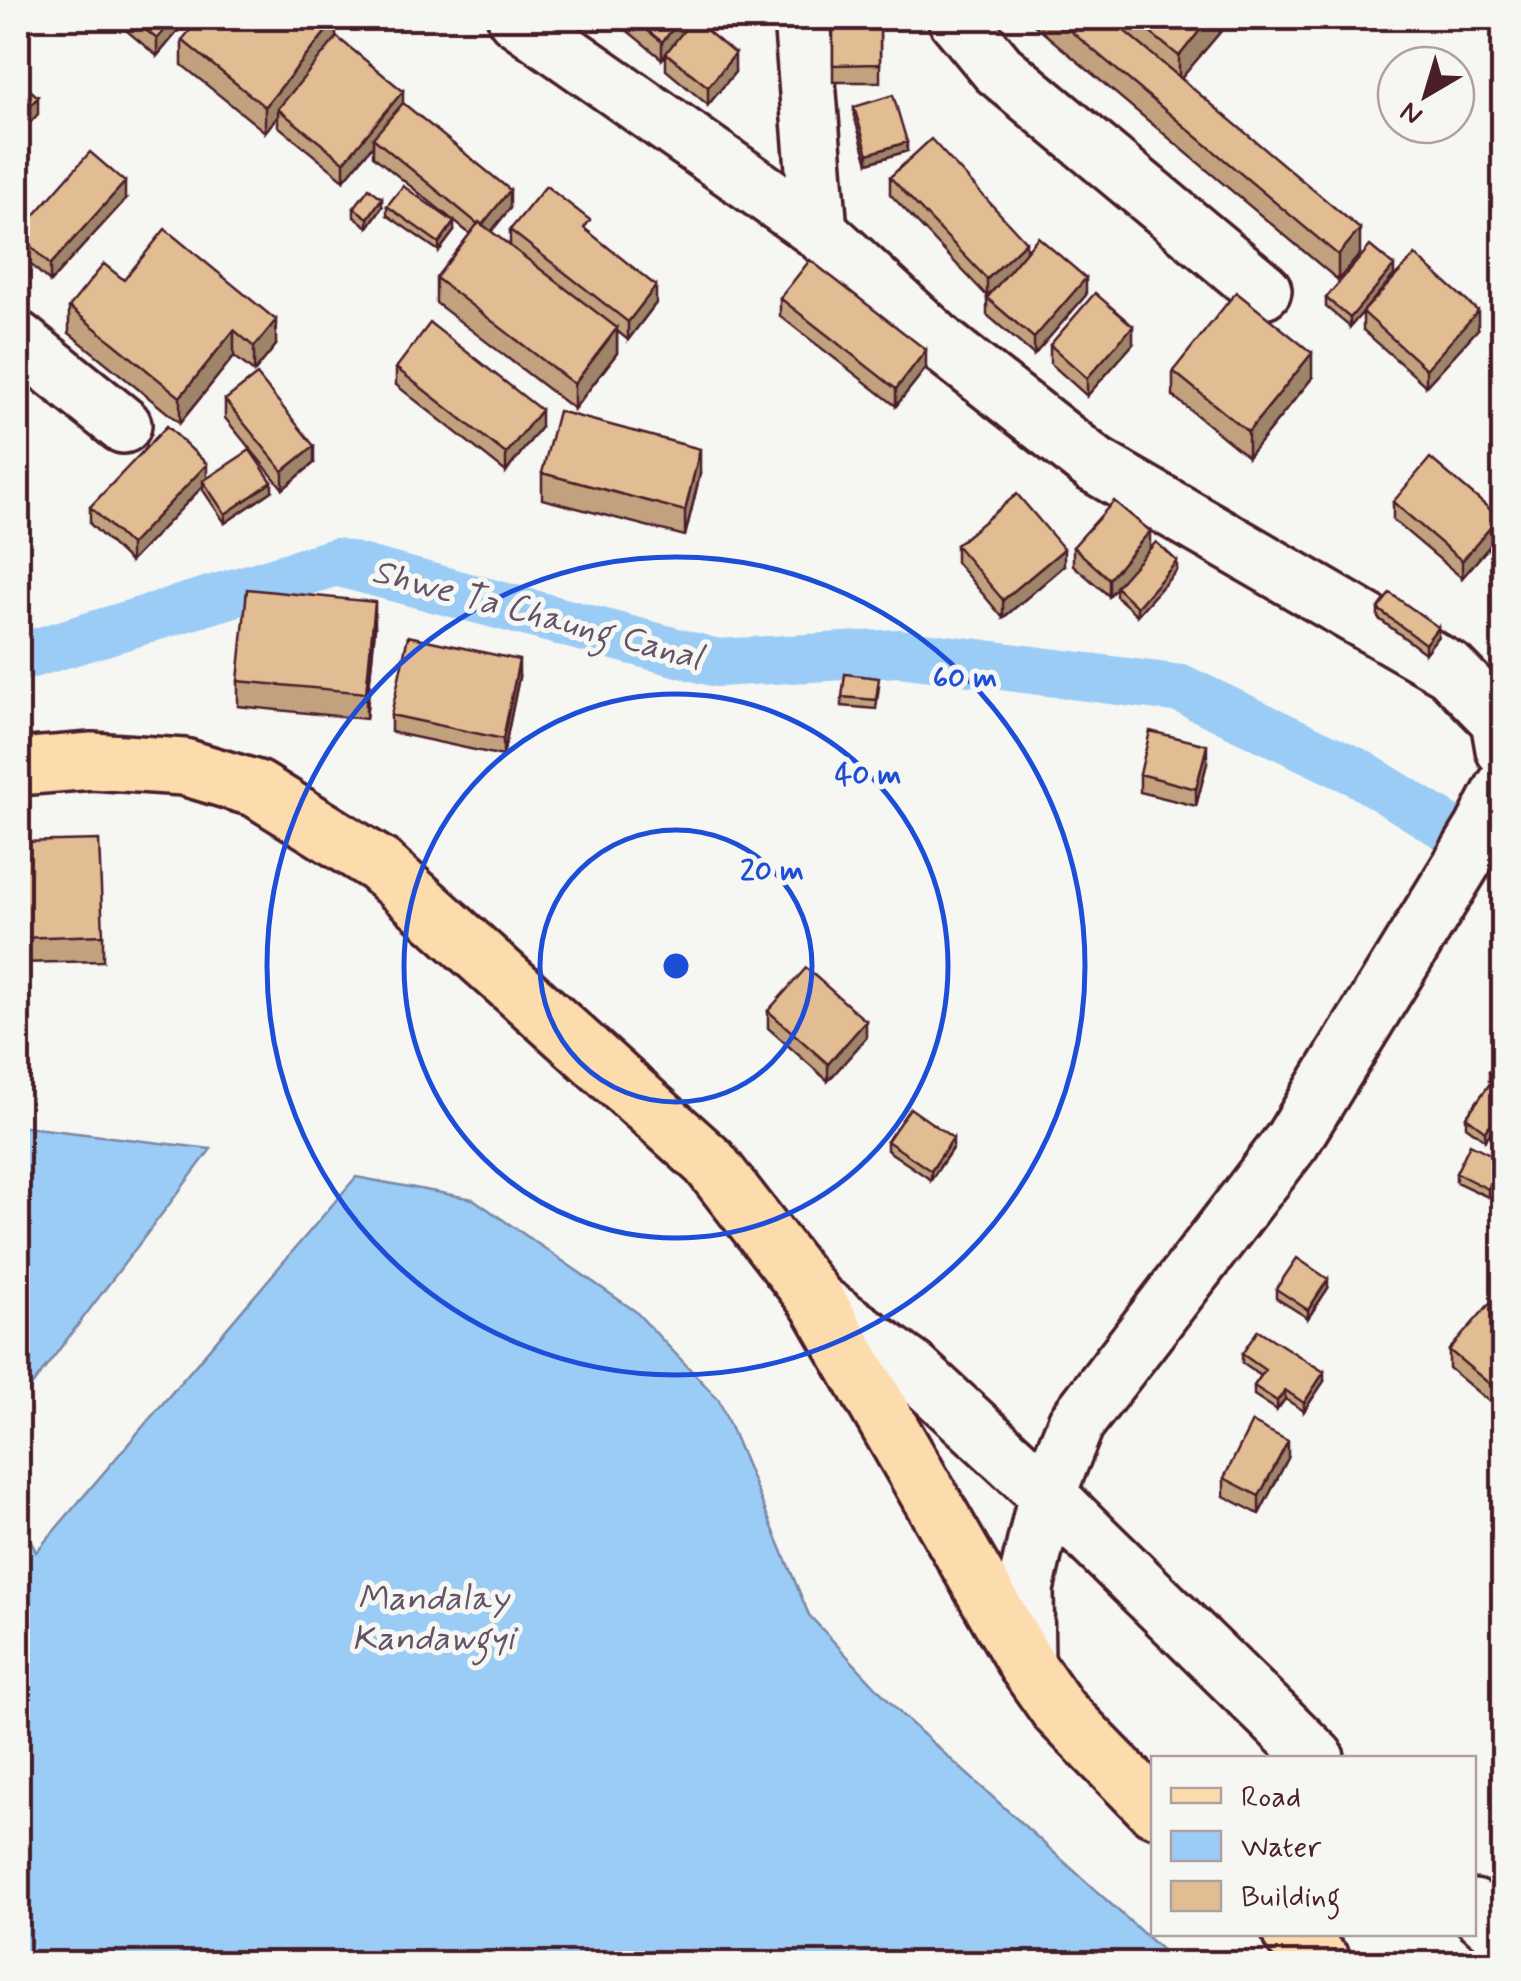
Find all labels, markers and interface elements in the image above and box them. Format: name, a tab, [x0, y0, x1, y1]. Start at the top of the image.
north arrow	[1376, 45, 1476, 145]
text: N	[1393, 92, 1431, 133]
water label: Shwe Ta Chaung Canal	[366, 549, 710, 686]
text: 60 m	[933, 659, 997, 698]
text: 40 m	[835, 756, 901, 795]
text: 20 m	[740, 852, 804, 891]
centre of rings	[658, 948, 694, 984]
water label: Mandalay Kandawgyi	[352, 1576, 518, 1666]
legend	[1151, 1756, 1476, 1936]
text: Road	[1241, 1778, 1301, 1817]
text: Water	[1241, 1828, 1322, 1867]
text: Building	[1241, 1878, 1340, 1920]

